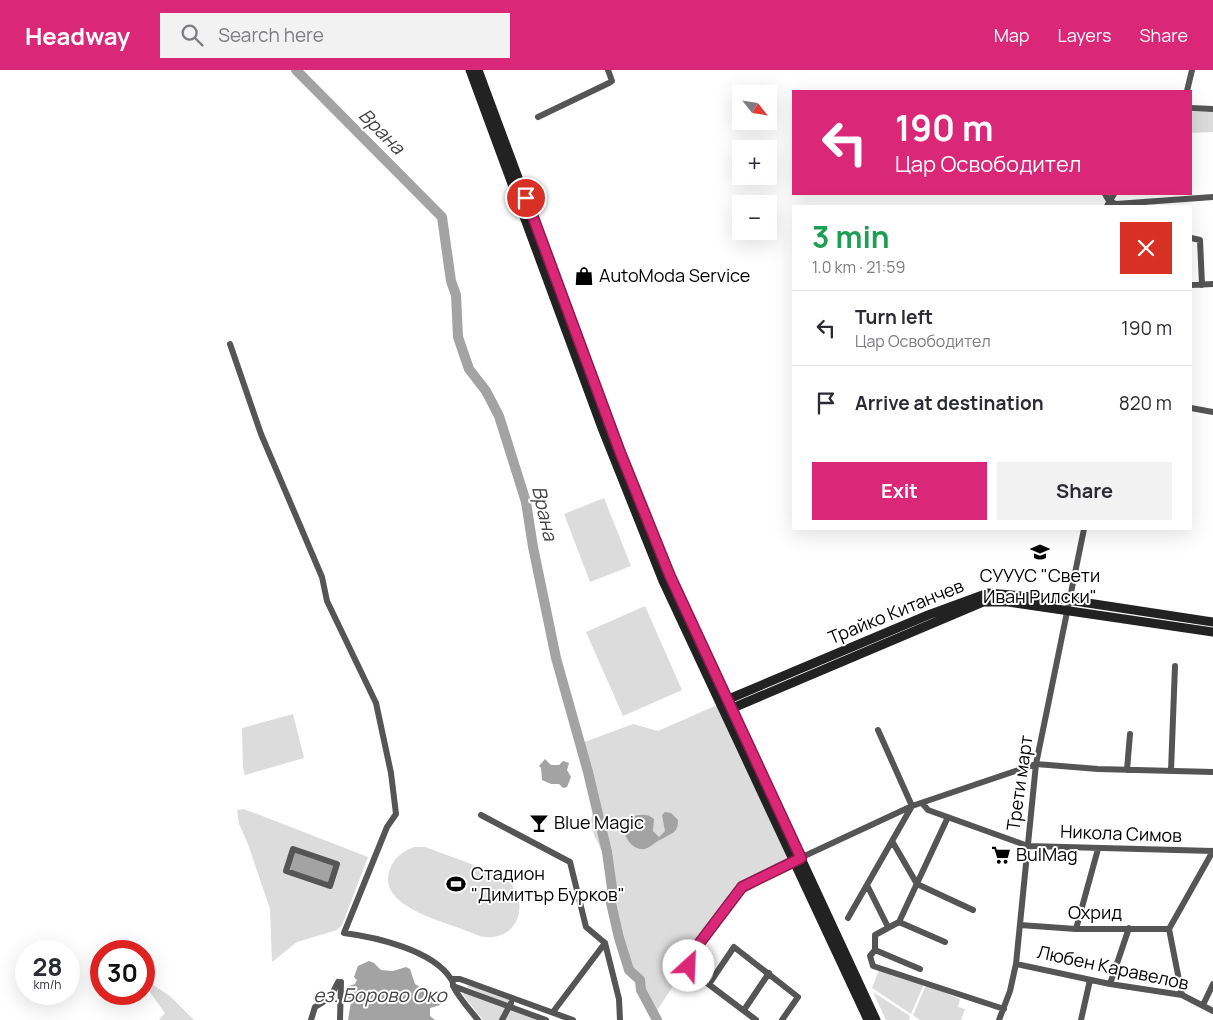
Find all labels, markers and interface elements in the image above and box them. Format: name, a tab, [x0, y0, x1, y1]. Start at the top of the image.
search box	[160, 13, 510, 58]
text: Headway	[25, 19, 130, 52]
icon: search	[178, 21, 206, 49]
text: Search here	[218, 22, 324, 48]
text: Map	[994, 23, 1029, 47]
text: Layers	[1057, 23, 1111, 47]
text: Share	[1139, 23, 1188, 47]
north arrow	[732, 85, 778, 130]
map controls	[732, 85, 777, 240]
water label: Врана	[353, 102, 412, 161]
text: 190 m	[895, 104, 994, 152]
icon: left	[812, 110, 877, 175]
button: +	[732, 140, 777, 185]
text: Цар Освободител	[895, 149, 1081, 179]
pin	[505, 177, 547, 219]
icon: arrive	[512, 184, 540, 212]
button: −	[732, 195, 777, 240]
text: 3 min	[812, 216, 890, 257]
button: close	[1120, 222, 1172, 274]
text: 1.0 km · 21:59	[812, 256, 905, 278]
place label: AutoModa Service	[599, 263, 750, 287]
shop icon: AutoModa Service	[573, 265, 595, 287]
text: Turn left	[855, 304, 933, 330]
icon: left	[812, 314, 840, 342]
text: 190 m	[1121, 315, 1172, 341]
text: Цар Освободител	[855, 330, 991, 352]
icon: arrive	[812, 389, 840, 417]
text: Arrive at destination	[855, 390, 1044, 416]
text: 820 m	[1119, 390, 1172, 416]
button: Exit	[812, 462, 987, 520]
button: Share	[997, 462, 1172, 520]
water label: Врана	[526, 483, 564, 544]
school or university icon: СУУУС "Свети Иван Рилски"	[1029, 541, 1051, 563]
place label: СУУУС "Свети Иван Рилски"	[980, 563, 1100, 608]
street label: Трайко Китанчев	[824, 573, 967, 649]
street label: Трети март	[1000, 734, 1038, 832]
place label: Blue Magic	[554, 810, 644, 834]
bar icon: Blue Magic	[528, 812, 550, 834]
street label: Никола Симов	[1060, 819, 1183, 847]
place label: BulMag	[1016, 842, 1078, 866]
supermarket icon: BulMag	[990, 844, 1012, 866]
place label: Стадион "Димитър Бурков"	[471, 861, 625, 906]
sports icon: Стадион "Димитър Бурков"	[445, 873, 467, 895]
street label: Охрид	[1068, 900, 1122, 924]
position arrow	[662, 939, 714, 991]
street label: Любен Каравелов	[1035, 939, 1191, 995]
speed limit sign: 30	[90, 940, 155, 1005]
text: 28	[32, 949, 63, 984]
text: km/h	[34, 976, 61, 993]
water label: ез. Борово Око	[313, 982, 449, 1008]

